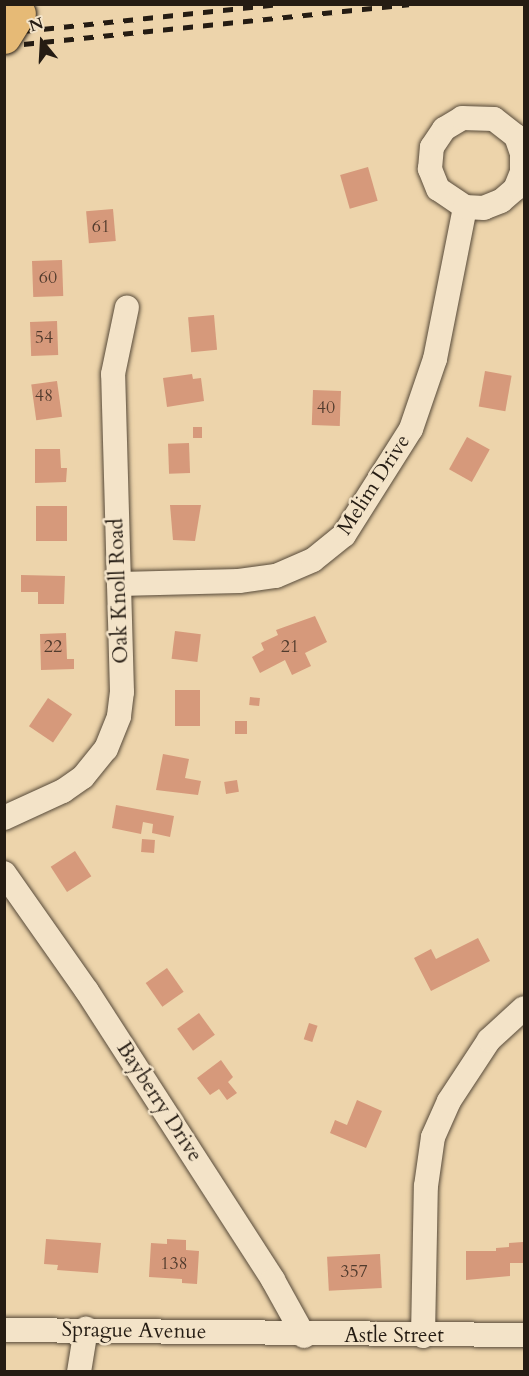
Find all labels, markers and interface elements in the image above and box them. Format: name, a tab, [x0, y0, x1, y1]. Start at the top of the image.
north arrow	[12, 12, 72, 72]
text: N	[26, 12, 46, 37]
house number: 61	[92, 216, 110, 238]
house number: 60	[39, 267, 57, 289]
house number: 54	[35, 327, 53, 349]
house number: 48	[35, 385, 53, 407]
house number: 40	[317, 397, 335, 419]
street label: Melim Drive	[332, 430, 416, 540]
street label: Oak Knoll Road	[104, 518, 134, 664]
house number: 22	[44, 636, 62, 658]
house number: 21	[281, 636, 299, 658]
street label: Bayberry Drive	[111, 1037, 207, 1167]
house number: 138	[160, 1253, 188, 1275]
house number: 357	[340, 1261, 368, 1283]
street label: Sprague Avenue	[61, 1317, 207, 1345]
street label: Astle Street	[344, 1323, 444, 1349]

